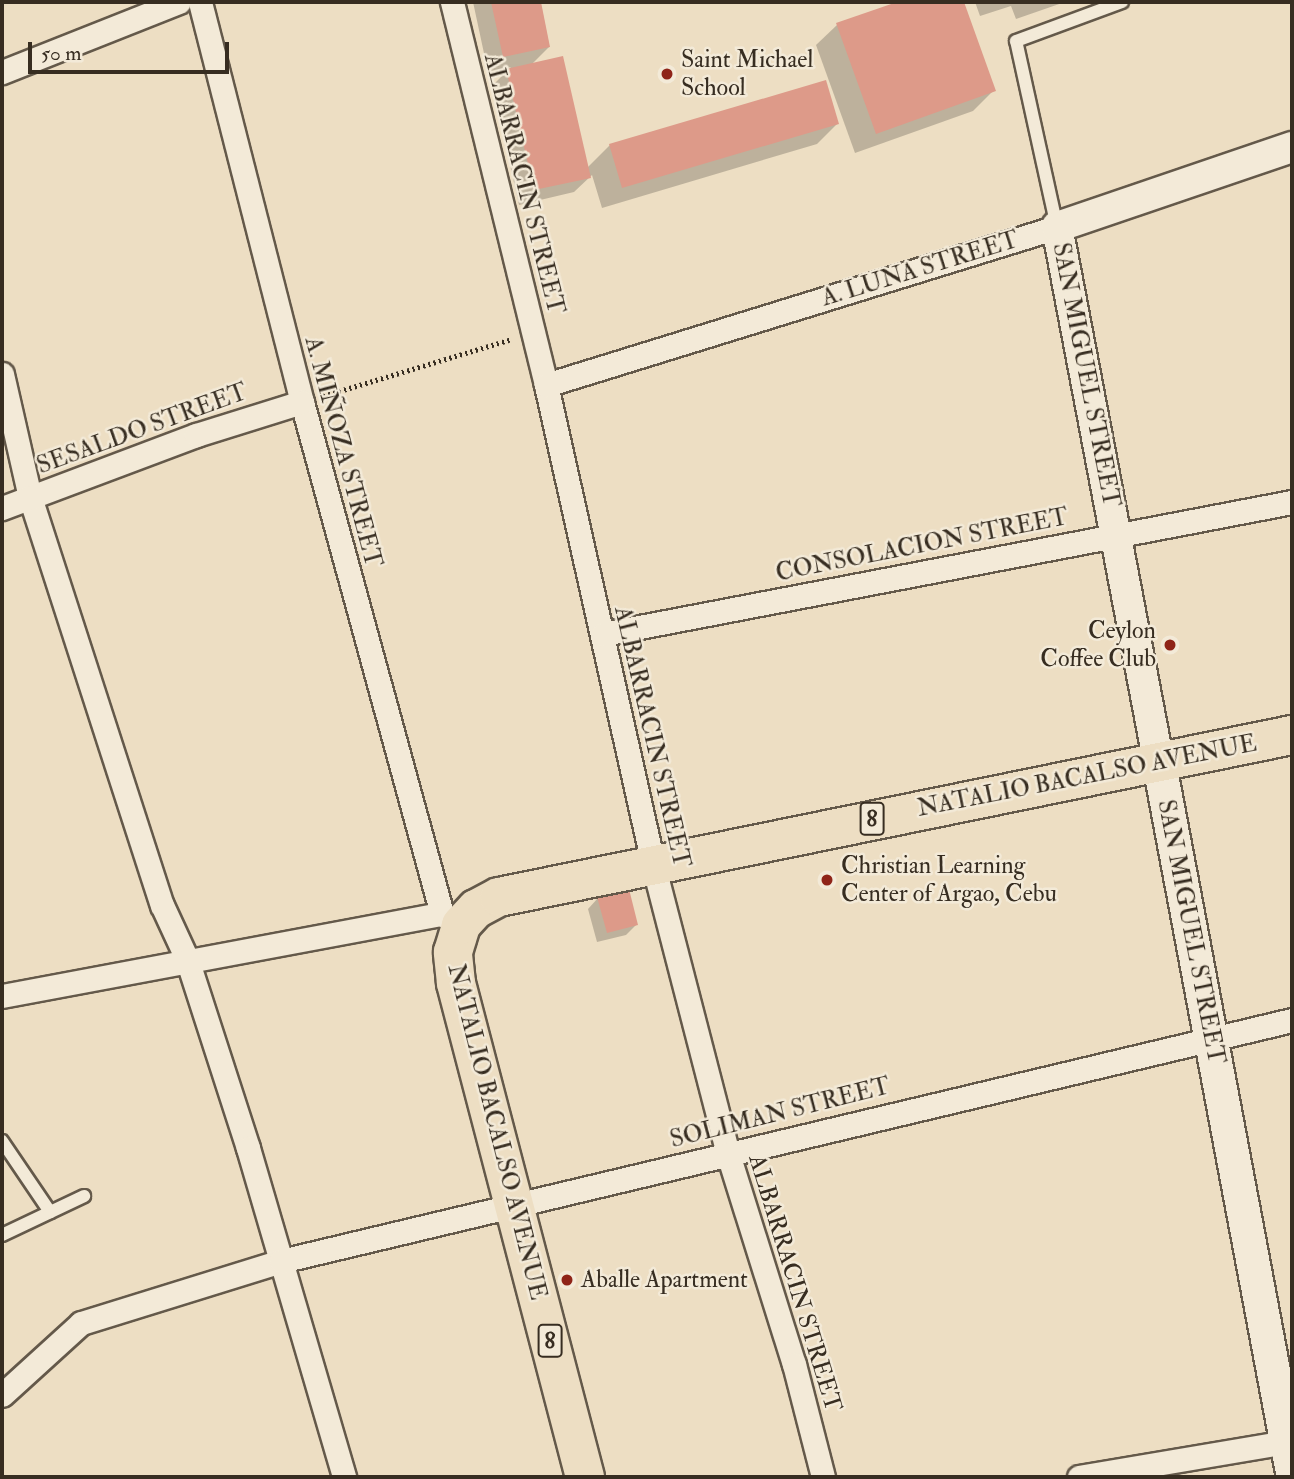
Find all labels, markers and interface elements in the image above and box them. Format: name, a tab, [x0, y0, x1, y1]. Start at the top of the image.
scale bar	[32, 28, 233, 72]
text: 50 m	[41, 40, 82, 67]
place label: Saint Michael School	[681, 46, 813, 102]
street label: ALBARRACIN STREET	[478, 51, 570, 317]
marker: Saint Michael School	[659, 66, 675, 82]
street label: A. LUNA STREET	[818, 225, 1022, 313]
street label: SAN MIGUEL STREET	[1046, 240, 1126, 510]
street label: A. MIÑOZA STREET	[298, 334, 388, 570]
street label: SESALDO STREET	[33, 378, 251, 480]
street label: CONSOLACION STREET	[773, 503, 1071, 587]
street label: ALBARRACIN STREET	[608, 603, 696, 871]
place label: Ceylon Coffee Club	[1040, 617, 1156, 673]
marker: Ceylon Coffee Club	[1162, 637, 1178, 653]
street label: NATALIO BACALSO AVENUE	[915, 729, 1259, 823]
street label: SAN MIGUEL STREET	[1151, 797, 1231, 1067]
road number: 8	[858, 800, 886, 838]
place label: Christian Learning Center of Argao, Cebu	[841, 852, 1057, 908]
marker: Christian Learning Center of Argao, Cebu	[819, 872, 835, 888]
street label: NATALIO BACALSO AVENUE	[441, 961, 553, 1303]
street label: SOLIMAN STREET	[667, 1072, 893, 1154]
street label: ALBARRACIN STREET	[742, 1151, 848, 1415]
place label: Aballe Apartment	[581, 1266, 748, 1294]
marker: Aballe Apartment	[559, 1272, 575, 1288]
road number: 8	[536, 1322, 564, 1360]

